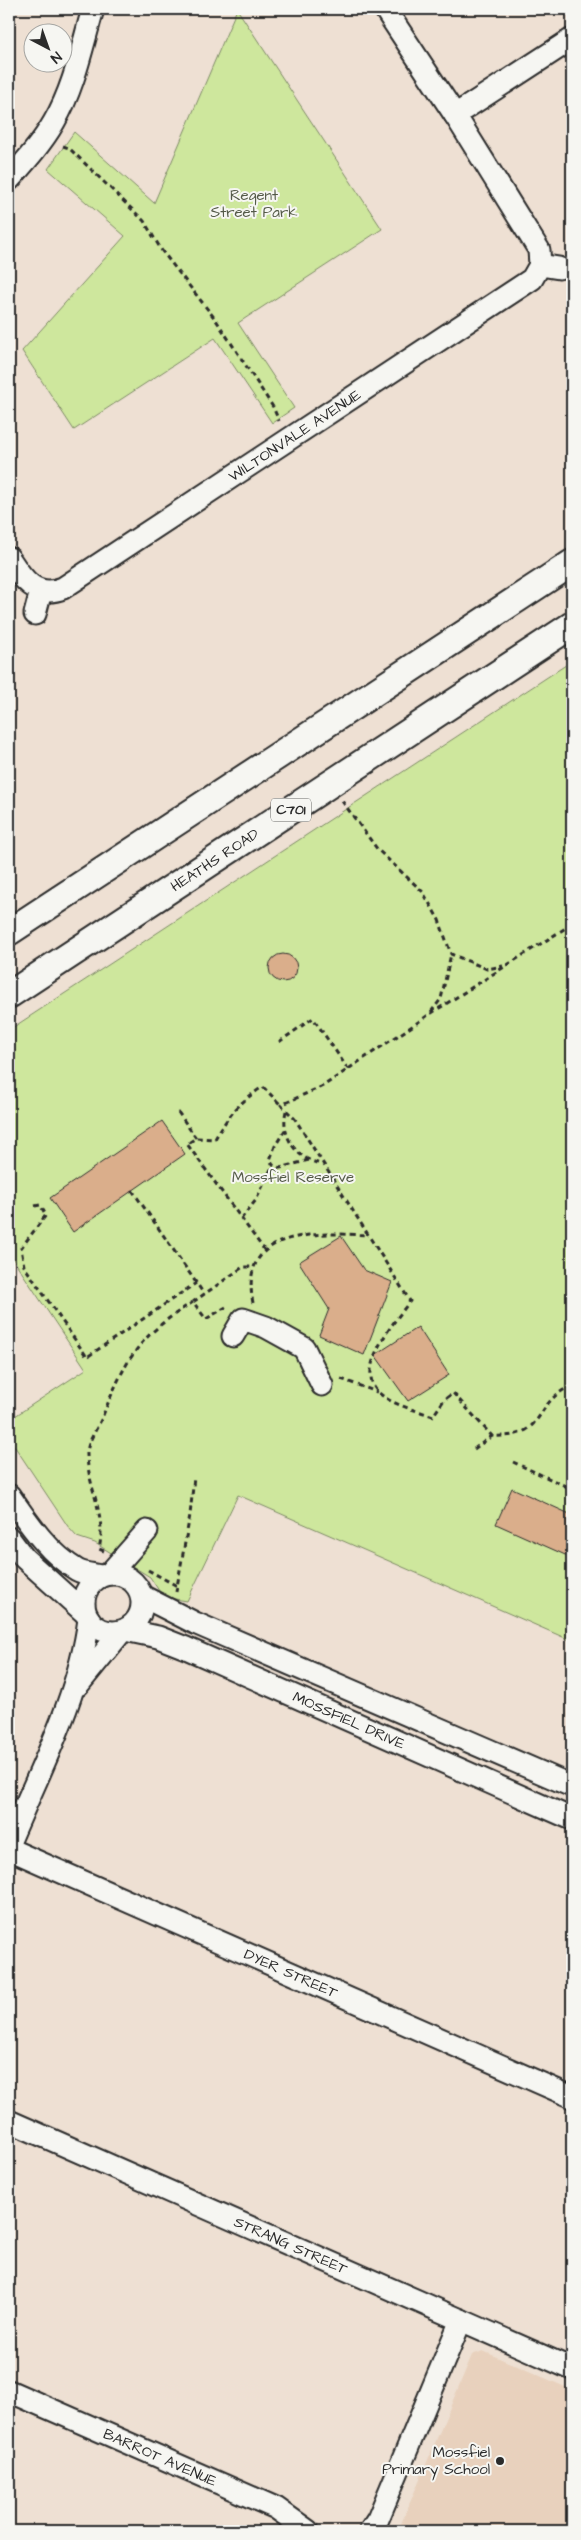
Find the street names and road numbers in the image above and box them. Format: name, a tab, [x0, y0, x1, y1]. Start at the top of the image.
street label: WILTONVALE AVENUE	[224, 384, 365, 487]
road number: C701	[271, 798, 311, 822]
street label: HEATHS ROAD	[166, 823, 263, 897]
street label: MOSSFIEL DRIVE	[289, 1686, 408, 1754]
street label: DYER STREET	[241, 1943, 342, 2003]
street label: STRANG STREET	[231, 2211, 351, 2280]
street label: BARROT AVENUE	[100, 2423, 220, 2491]

